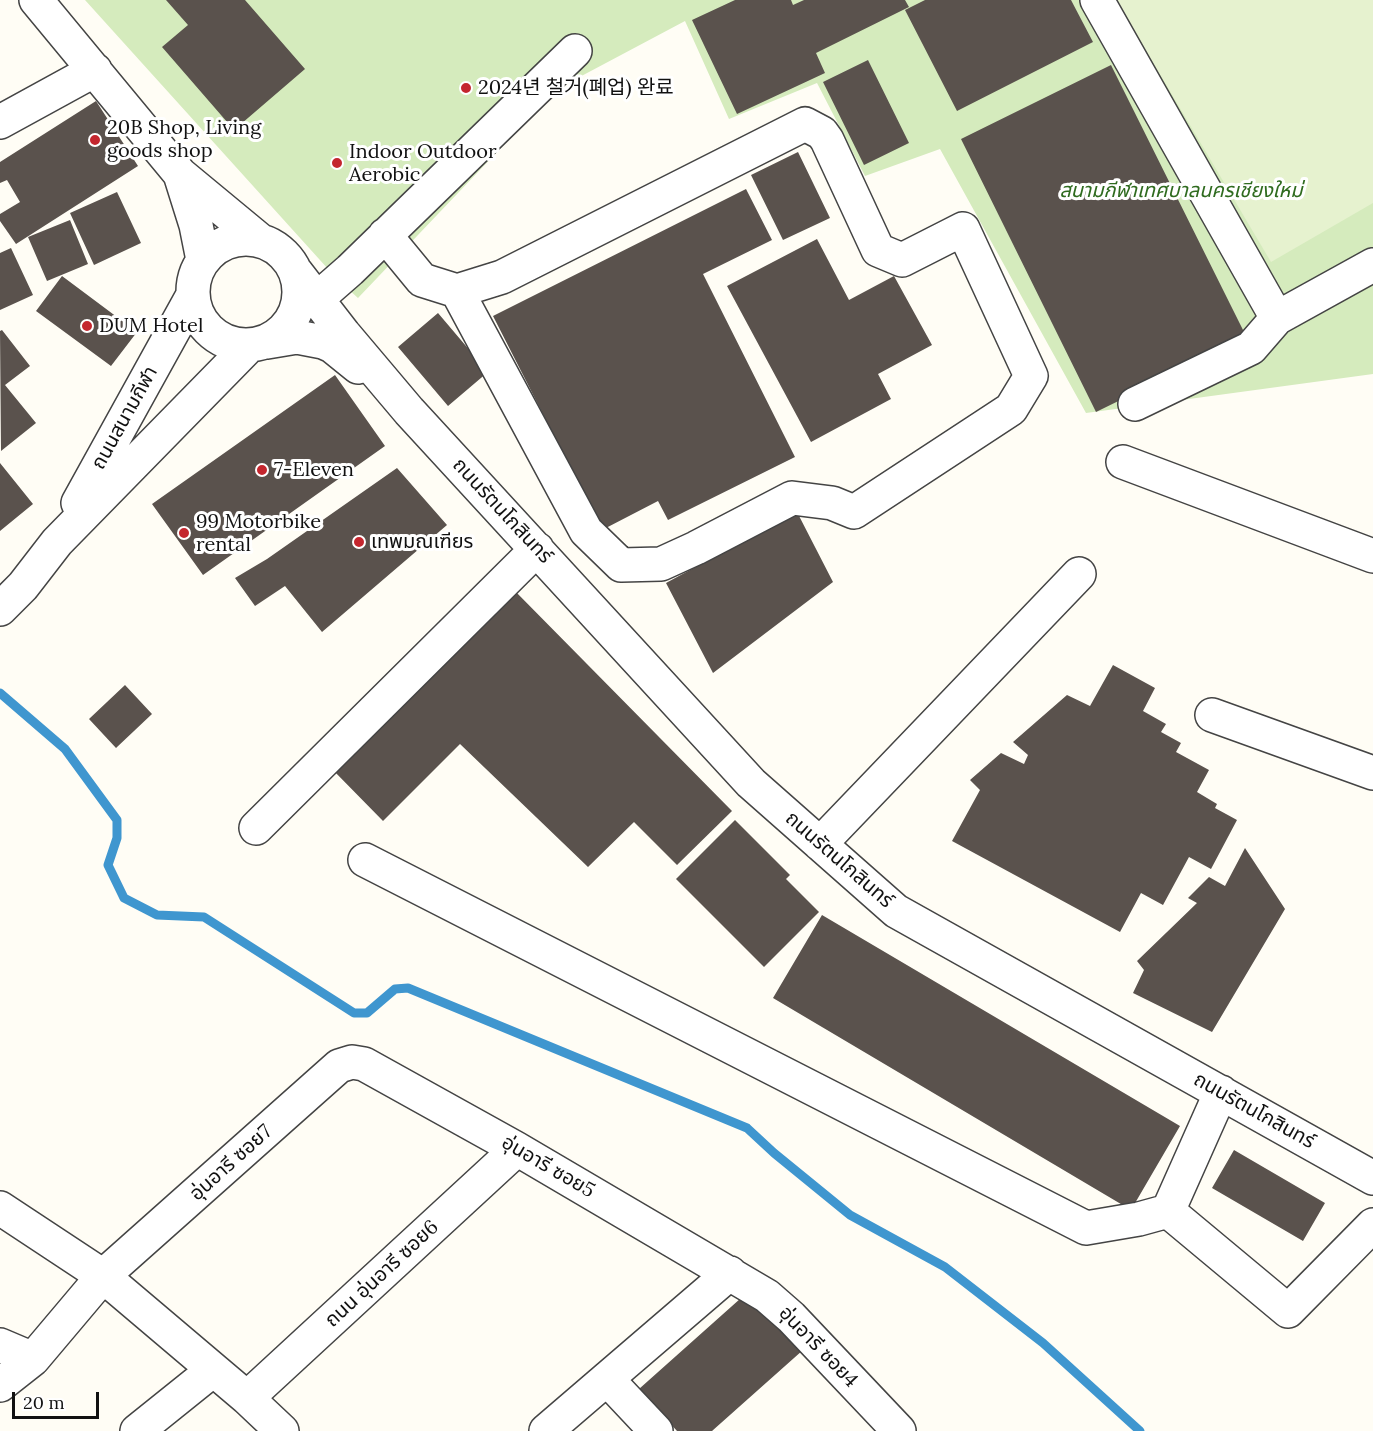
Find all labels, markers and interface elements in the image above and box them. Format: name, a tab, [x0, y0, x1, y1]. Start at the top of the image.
place label: 2024년 철거(폐업) 완료	[478, 76, 674, 100]
marker: 2024년 철거(폐업) 완료	[459, 81, 473, 95]
place label: 20B Shop, Living goods shop	[107, 116, 261, 163]
marker: 20B Shop, Living goods shop	[88, 133, 102, 147]
place label: Indoor Outdoor Aerobic	[349, 140, 497, 187]
marker: Indoor Outdoor Aerobic	[330, 156, 344, 170]
park label: สนามกีฬาเทศบาลนครเชียงใหม่	[1059, 179, 1303, 203]
place label: DUM Hotel	[99, 314, 203, 338]
marker: DUM Hotel	[80, 319, 94, 333]
street label: ถนนสนามกีฬา	[87, 362, 163, 474]
street label: ถนนรัตนโกสินทร์	[447, 453, 557, 569]
place label: 7-Eleven	[274, 458, 354, 482]
marker: 7-Eleven	[255, 463, 269, 477]
place label: 99 Motorbike rental	[196, 510, 321, 557]
marker: 99 Motorbike rental	[177, 526, 191, 540]
place label: เทพมณเฑียร	[371, 530, 473, 554]
marker: เทพมณเฑียร	[352, 535, 366, 549]
street label: ถนนรัตนโกสินทร์	[780, 807, 898, 913]
street label: ถนนรัตนโกสินทร์	[1189, 1068, 1319, 1154]
street label: อุ่นอารี ซอย7	[185, 1120, 277, 1206]
street label: อุ่นอารี ซอย5	[497, 1131, 599, 1203]
street label: ถนน อุ่นอารี ซอย6	[320, 1215, 444, 1333]
street label: อุ่นอารี ซอย4	[773, 1301, 863, 1393]
scale bar	[15, 1380, 102, 1418]
text: 20 m	[23, 1391, 65, 1414]

